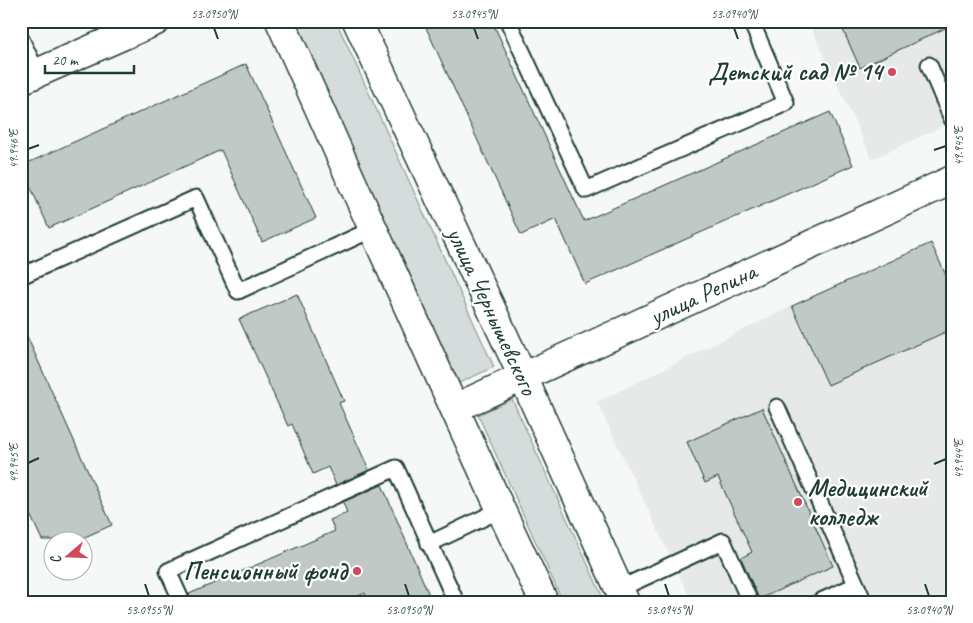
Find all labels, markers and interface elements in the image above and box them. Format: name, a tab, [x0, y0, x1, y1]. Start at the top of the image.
text: 53.0950°N	[191, 6, 238, 22]
text: 53.0945°N	[451, 6, 498, 22]
text: 53.0940°N	[711, 6, 758, 22]
scale bar	[45, 42, 134, 74]
text: 20 m	[52, 51, 79, 70]
place label: Детский сад № 14	[708, 56, 885, 88]
marker: Детский сад № 14	[886, 66, 898, 78]
text: 49.945°E	[951, 125, 967, 166]
text: 49.946°E	[6, 128, 22, 169]
street label: улица Чернышевского	[438, 220, 545, 401]
street label: улица Репина	[643, 254, 764, 333]
text: 49.944°E	[951, 438, 967, 479]
text: 49.945°E	[6, 442, 22, 483]
place label: Медицинский колледж	[808, 472, 930, 533]
marker: Медицинский колледж	[792, 496, 804, 508]
north arrow	[42, 530, 92, 580]
text: С	[46, 552, 65, 566]
place label: Пенсионный фонд	[184, 555, 350, 587]
marker: Пенсионный фонд	[351, 565, 363, 577]
text: 53.0955°N	[126, 602, 173, 618]
text: 53.0950°N	[386, 602, 433, 618]
text: 53.0945°N	[646, 602, 693, 618]
text: 53.0940°N	[906, 602, 953, 618]

